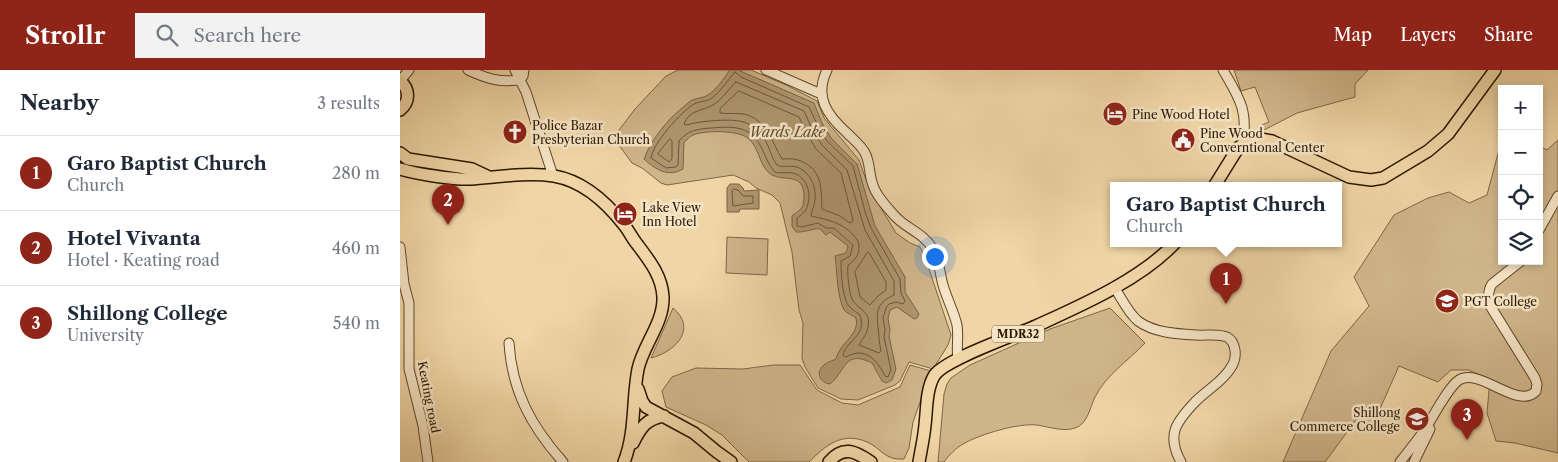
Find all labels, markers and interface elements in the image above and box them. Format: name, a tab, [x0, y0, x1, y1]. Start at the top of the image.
search box	[135, 13, 485, 58]
text: Strollr	[25, 21, 105, 50]
icon: search	[153, 21, 181, 49]
text: Search here	[193, 24, 301, 47]
text: Map	[1334, 24, 1372, 46]
text: Layers	[1400, 24, 1456, 46]
text: Share	[1484, 24, 1533, 46]
map controls	[1498, 85, 1543, 265]
button: +	[1498, 85, 1543, 130]
text: Nearby	[20, 90, 99, 115]
text: 3 results	[317, 93, 380, 113]
hotel icon: Pine Wood Hotel	[1102, 101, 1128, 127]
place label: Pine Wood Hotel	[1132, 107, 1230, 122]
place label: Police Bazar Presbyterian Church	[532, 118, 650, 147]
church icon: Police Bazar Presbyterian Church	[502, 119, 528, 145]
water label: Wards Lake	[749, 123, 826, 141]
place label: Pine Wood Converntional Center	[1200, 126, 1325, 155]
public building icon: Pine Wood Converntional Center	[1170, 127, 1196, 153]
button: −	[1498, 130, 1543, 175]
text: Garo Baptist Church	[67, 152, 267, 175]
text: 1	[32, 163, 40, 183]
text: 280 m	[332, 163, 380, 183]
text: Church	[67, 175, 124, 195]
button: locate	[1498, 175, 1543, 220]
popup	[1110, 182, 1342, 247]
pin: 2	[432, 184, 464, 225]
text: Garo Baptist Church	[1126, 193, 1326, 216]
place label: Lake View Inn Hotel	[642, 200, 702, 229]
hotel icon: Lake View Inn Hotel	[612, 201, 638, 227]
text: Church	[1126, 216, 1183, 236]
button: layers	[1498, 220, 1543, 265]
text: Hotel Vivanta	[67, 227, 201, 250]
text: 2	[31, 238, 41, 258]
text: 460 m	[332, 238, 380, 258]
your location	[922, 244, 948, 270]
text: Hotel · Keating road	[67, 250, 220, 270]
pin: 1	[1210, 263, 1242, 304]
school or university icon: PGT College	[1434, 288, 1460, 314]
place label: PGT College	[1464, 294, 1537, 309]
text: Shillong College	[67, 302, 228, 325]
text: 3	[31, 313, 41, 333]
text: 540 m	[333, 313, 380, 333]
text: University	[67, 325, 144, 345]
road number: MDR32	[992, 325, 1044, 342]
street label: Keating road	[415, 360, 443, 435]
pin: 3	[1451, 399, 1483, 440]
place label: Shillong Commerce College	[1290, 405, 1401, 434]
school or university icon: Shillong Commerce College	[1404, 406, 1430, 432]

